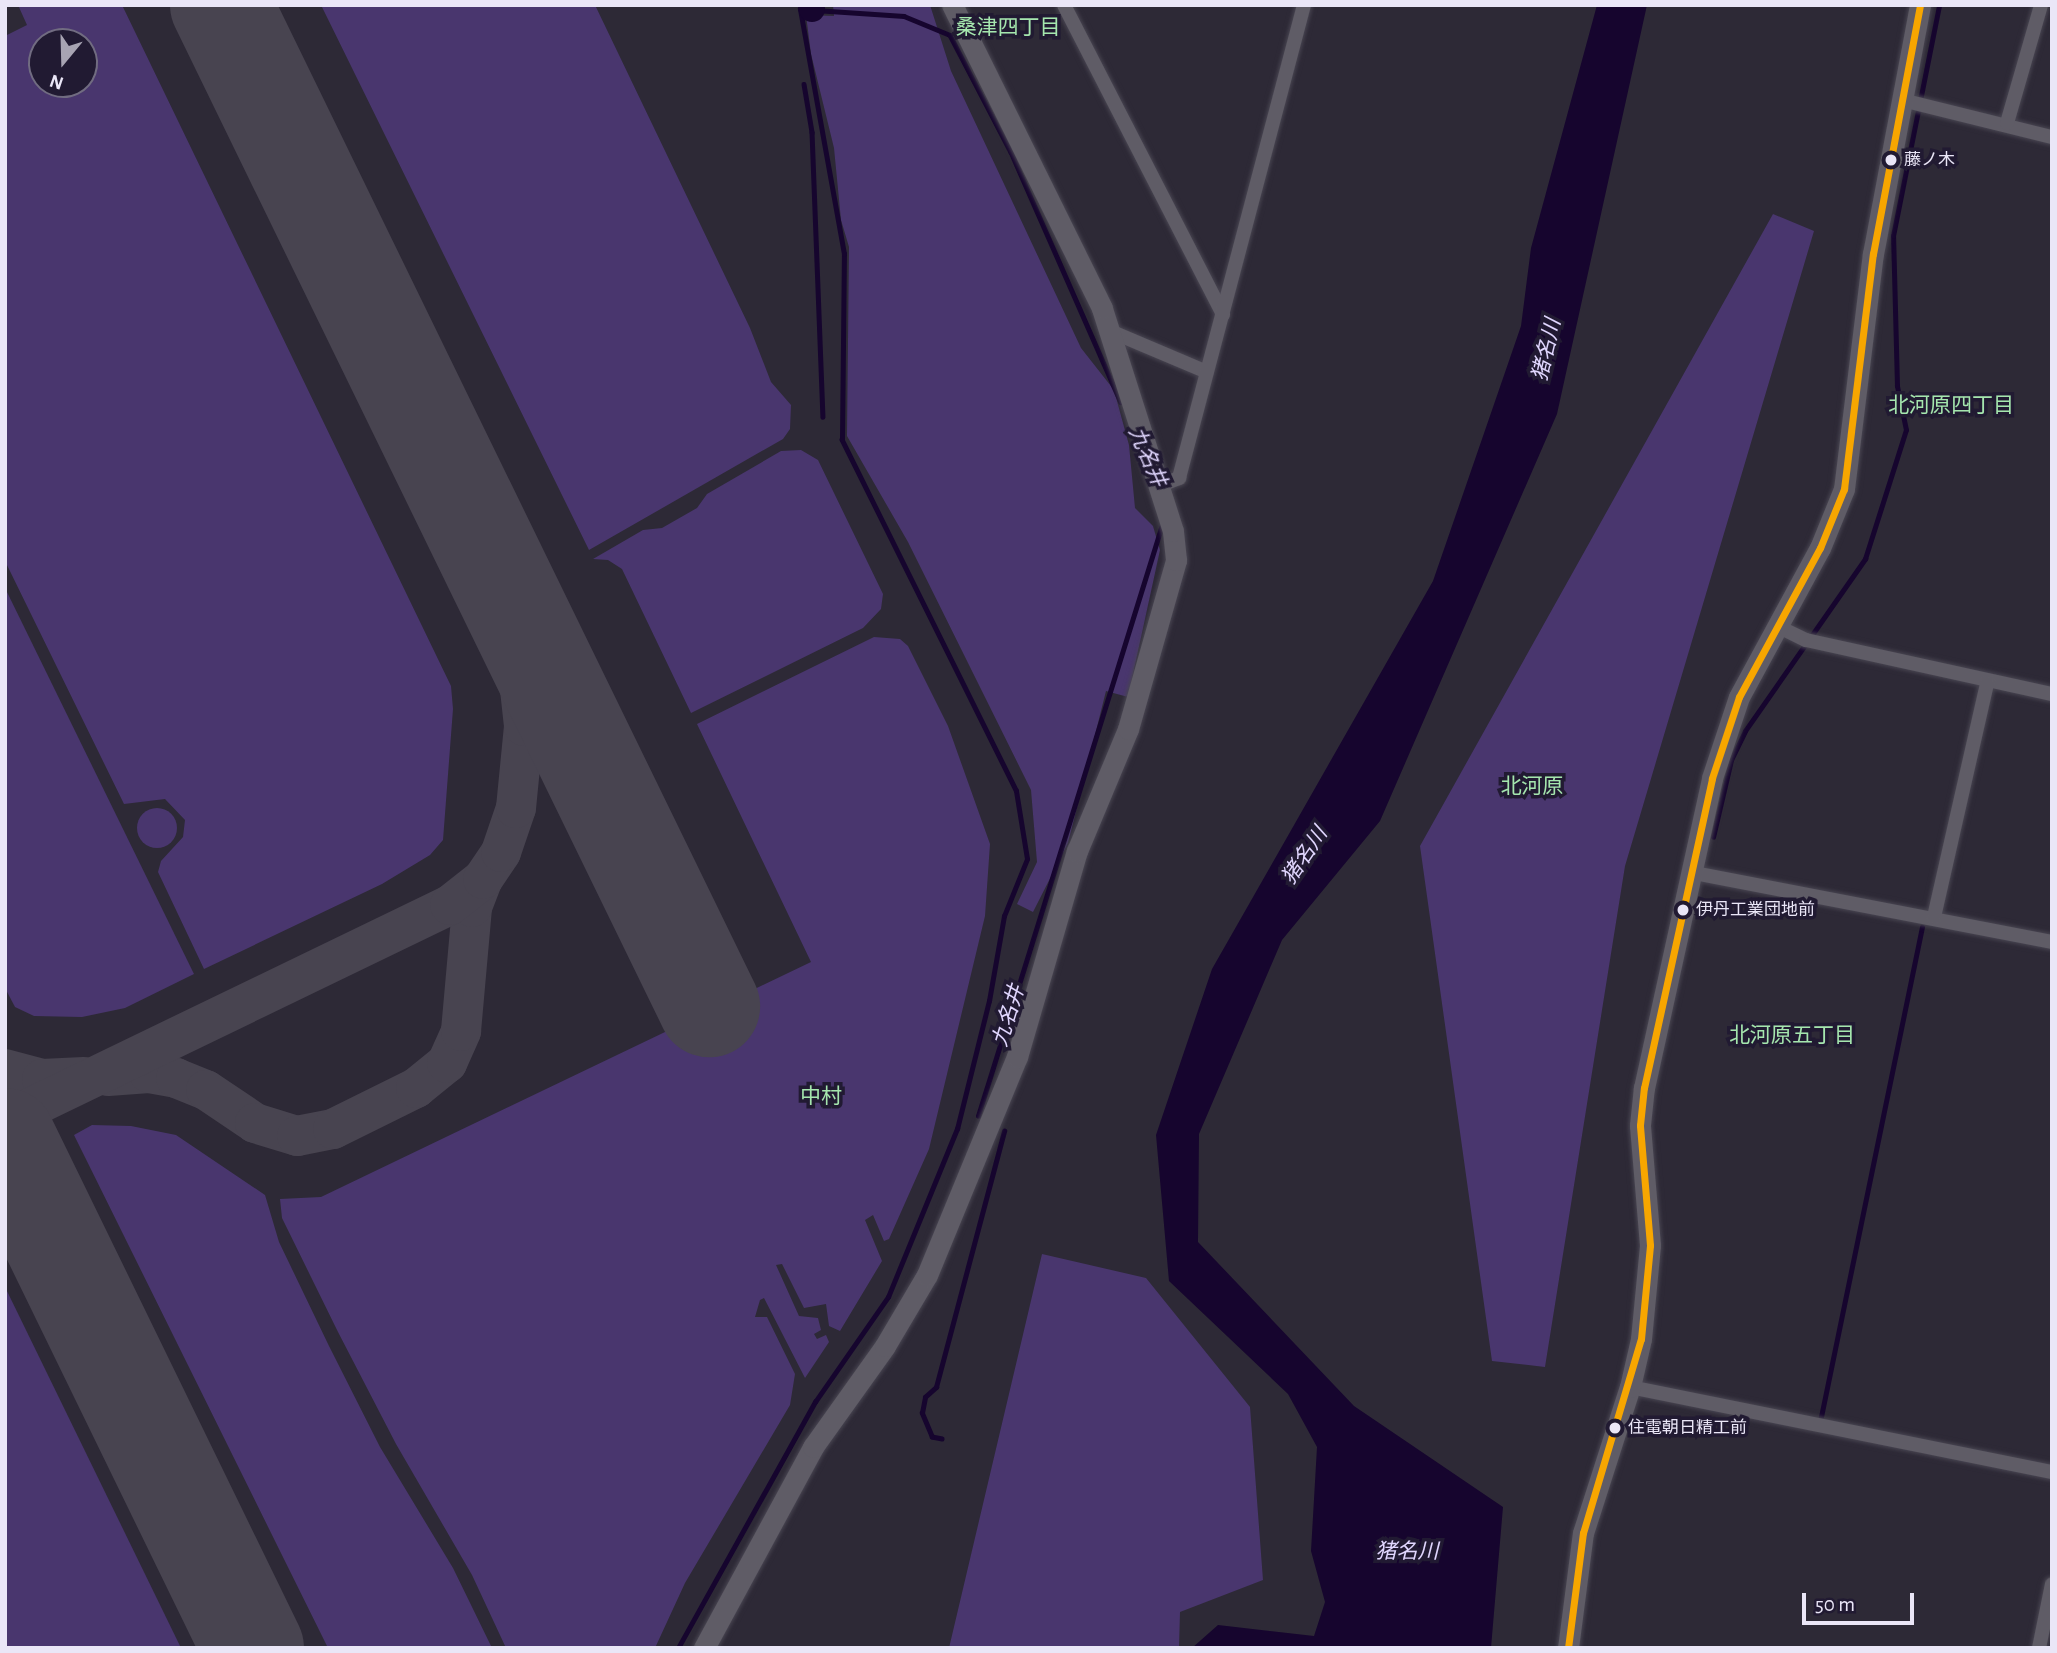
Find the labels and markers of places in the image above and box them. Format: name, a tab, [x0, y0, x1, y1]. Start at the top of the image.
place label: 藤ノ木	[1904, 150, 1955, 170]
marker: 藤ノ木	[1884, 153, 1898, 167]
place label: 伊丹工業団地前	[1696, 900, 1815, 920]
marker: 伊丹工業団地前	[1676, 903, 1690, 917]
place label: 住電朝日精工前	[1628, 1418, 1747, 1438]
marker: 住電朝日精工前	[1608, 1421, 1622, 1435]

